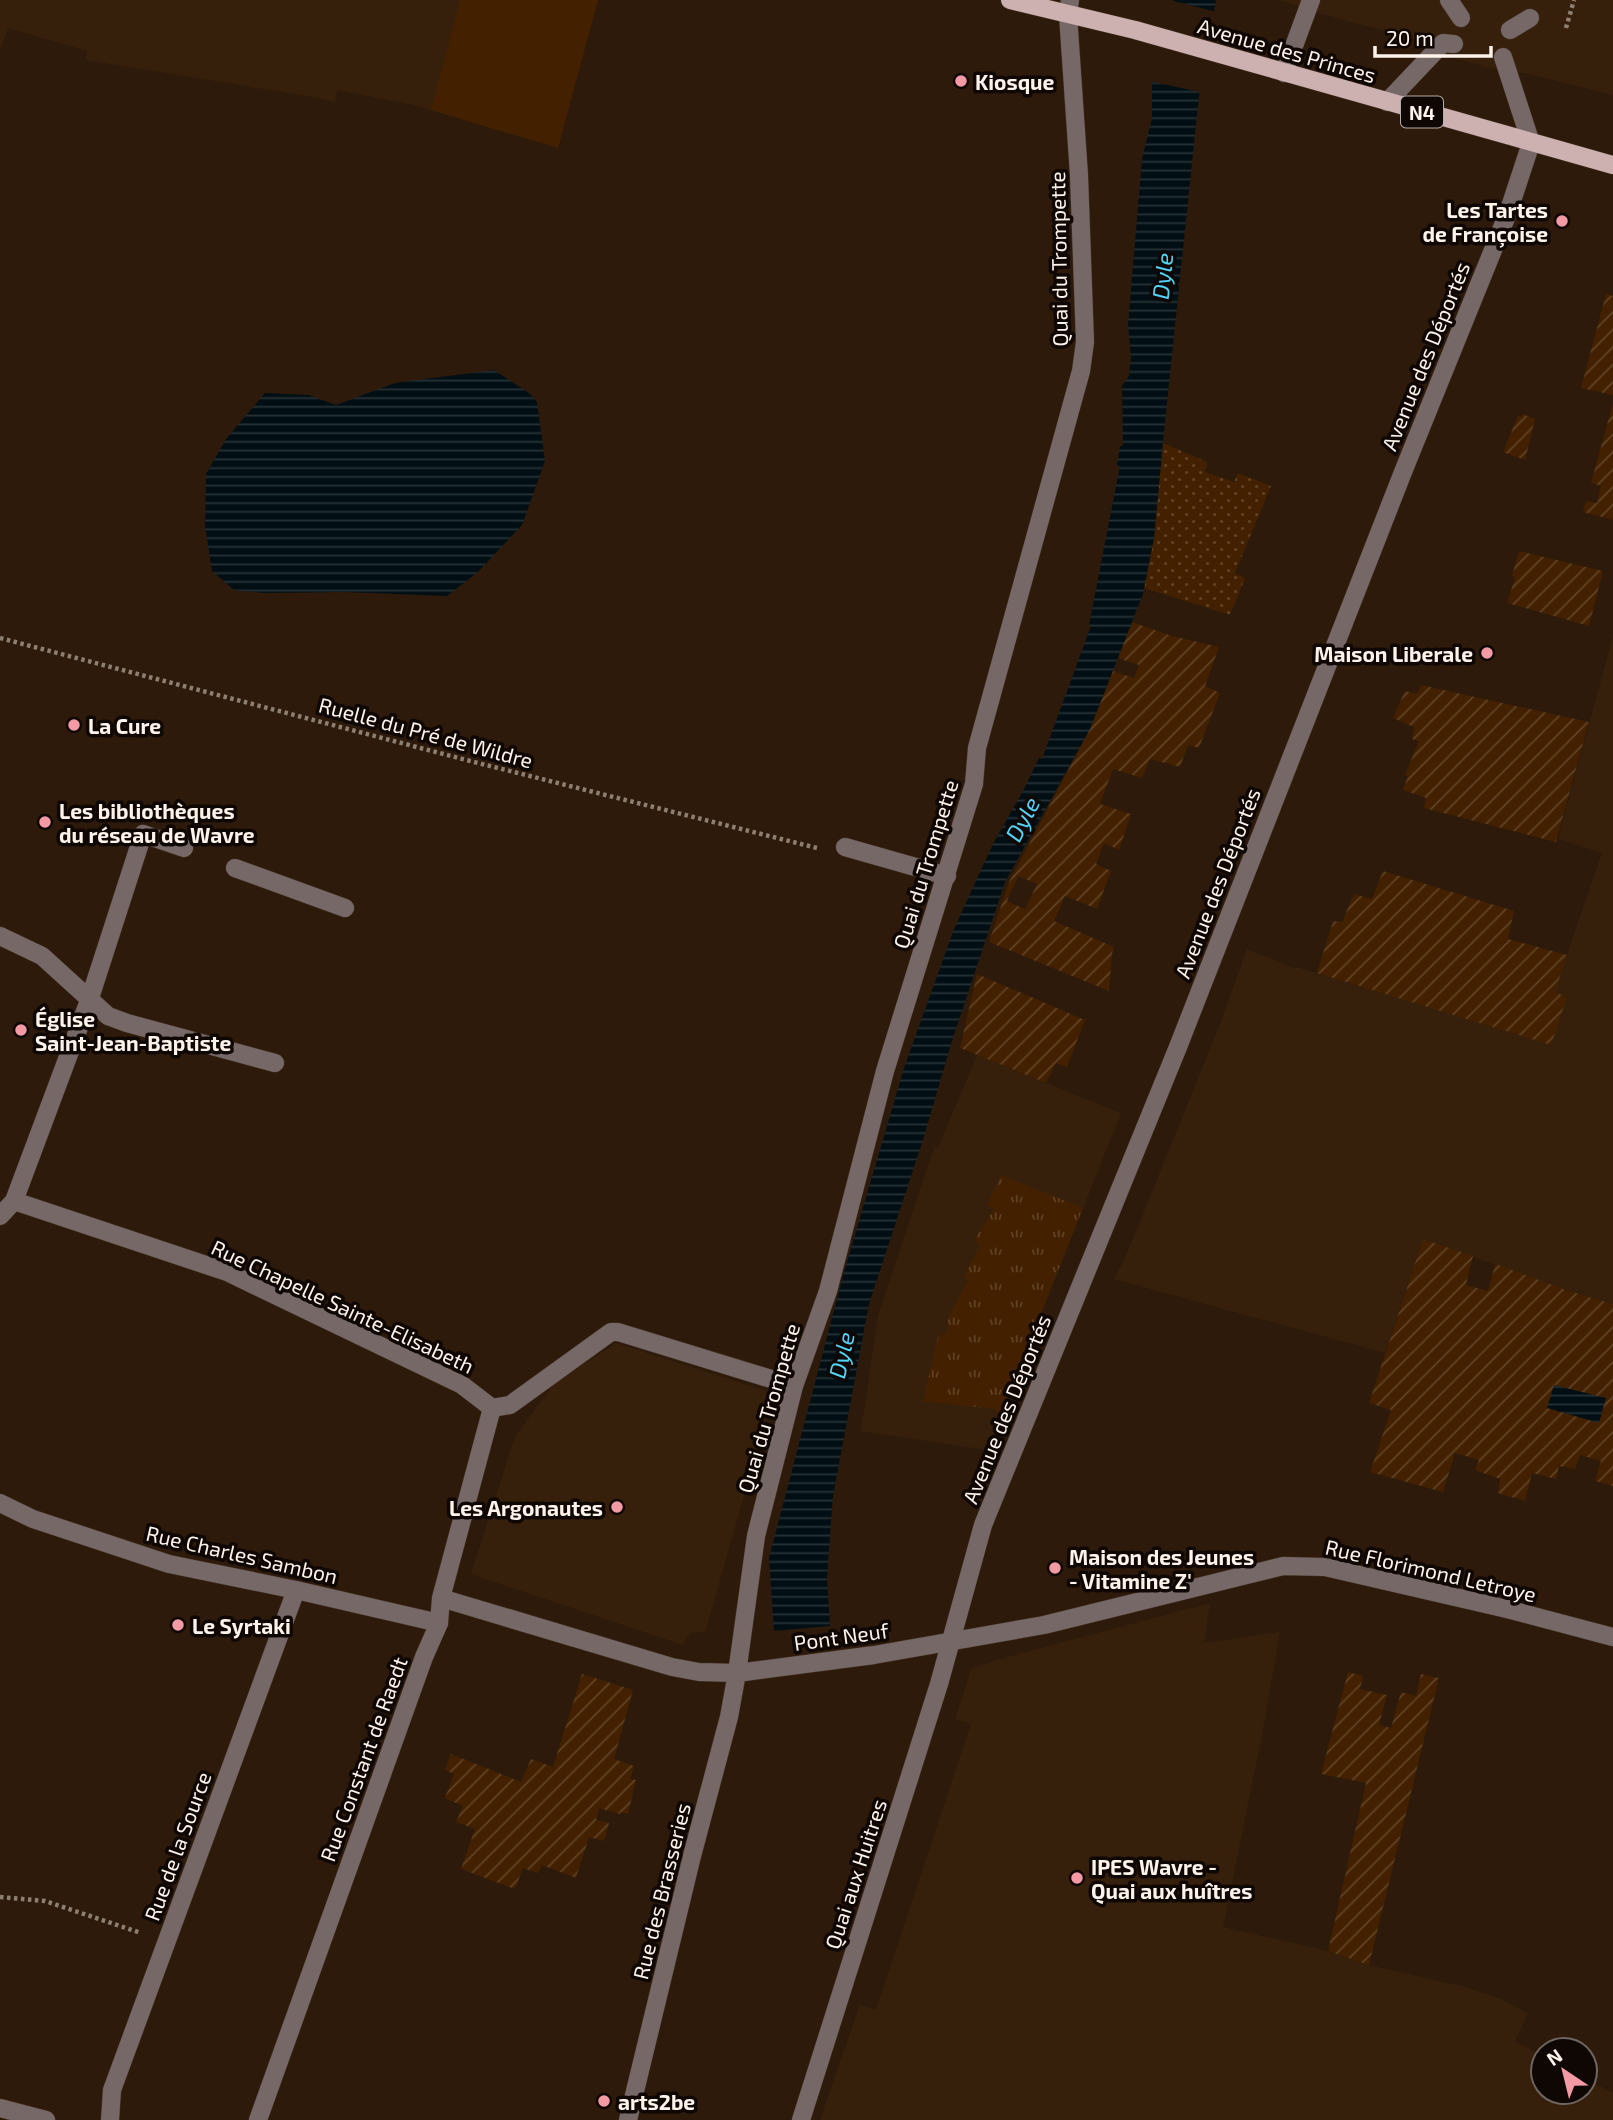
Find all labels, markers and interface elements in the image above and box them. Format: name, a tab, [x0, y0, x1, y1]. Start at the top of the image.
street label: Avenue des Princes	[1195, 13, 1379, 87]
scale bar	[1375, 14, 1490, 58]
text: 20 m	[1386, 25, 1434, 50]
place label: Kiosque	[975, 69, 1055, 94]
marker: Kiosque	[953, 73, 969, 89]
road number: N4	[1401, 96, 1443, 128]
street label: Quai du Trompette	[1044, 171, 1073, 347]
place label: Les Tartes de Françoise	[1422, 197, 1548, 248]
marker: Les Tartes de Françoise	[1554, 213, 1570, 229]
water label: Dyle	[1146, 251, 1178, 301]
street label: Avenue des Déportés	[1376, 258, 1474, 454]
place label: Maison Liberale	[1314, 641, 1473, 666]
marker: Maison Liberale	[1479, 645, 1495, 661]
street label: Ruelle du Pré de Wildre	[316, 691, 536, 773]
place label: La Cure	[88, 713, 161, 738]
marker: La Cure	[66, 717, 82, 733]
street label: Quai du Trompette	[887, 777, 964, 952]
street label: Avenue des Déportés	[1169, 784, 1265, 982]
water label: Dyle	[999, 792, 1045, 846]
place label: Les bibliothèques du réseau de Wavre	[59, 798, 255, 847]
marker: Les bibliothèques du réseau de Wavre	[37, 814, 53, 830]
place label: Église Saint-Jean-Baptiste	[35, 1006, 231, 1055]
marker: Église Saint-Jean-Baptiste	[13, 1022, 29, 1038]
street label: Rue Chapelle Sainte-Elisabeth	[208, 1234, 478, 1378]
street label: Avenue des Déportés	[957, 1311, 1055, 1507]
street label: Quai du Trompette	[732, 1320, 805, 1496]
water label: Dyle	[822, 1329, 860, 1381]
place label: Les Argonautes	[449, 1495, 603, 1520]
marker: Les Argonautes	[609, 1499, 625, 1515]
street label: Rue Charles Sambon	[144, 1520, 340, 1588]
street label: Rue Florimond Letroye	[1323, 1534, 1539, 1606]
place label: Maison des Jeunes - Vitamine Z'	[1069, 1544, 1254, 1593]
marker: Maison des Jeunes - Vitamine Z'	[1047, 1560, 1063, 1576]
place label: Le Syrtaki	[192, 1613, 291, 1639]
marker: Le Syrtaki	[170, 1617, 186, 1633]
street label: Pont Neuf	[792, 1617, 891, 1655]
street label: Rue Constant de Raedt	[314, 1653, 412, 1865]
street label: Rue de la Source	[138, 1768, 216, 1924]
street label: Quai aux Huitres	[819, 1796, 892, 1952]
street label: Rue des Brasseries	[627, 1800, 695, 1982]
place label: IPES Wavre - Quai aux huîtres	[1091, 1854, 1252, 1904]
marker: IPES Wavre - Quai aux huîtres	[1069, 1870, 1085, 1886]
north arrow	[1529, 2036, 1599, 2106]
text: N	[1542, 2043, 1566, 2070]
place label: arts2be	[618, 2089, 695, 2114]
marker: arts2be	[596, 2093, 612, 2109]

